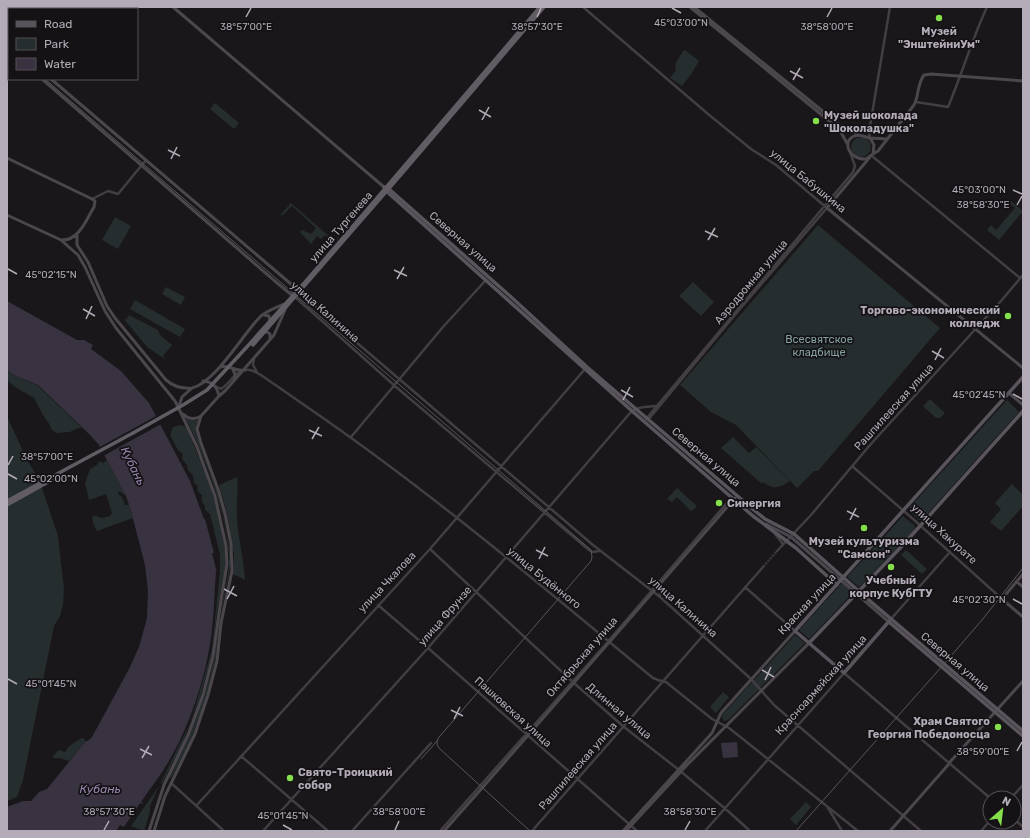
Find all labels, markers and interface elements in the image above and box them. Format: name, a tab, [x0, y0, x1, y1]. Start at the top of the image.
legend	[8, 8, 138, 80]
marker: Музей "ЭнштейниУм"	[934, 13, 944, 23]
text: Road	[44, 17, 72, 31]
text: 45°03'00"N	[654, 17, 708, 29]
text: 38°57'00"E	[220, 21, 272, 33]
text: 38°57'30"E	[511, 21, 563, 33]
text: 38°58'00"E	[800, 21, 854, 33]
place label: Музей "ЭнштейниУм"	[898, 25, 980, 51]
text: Park	[44, 37, 70, 51]
text: Water	[44, 57, 76, 71]
place label: Музей шоколада "Шоколадушка"	[824, 109, 918, 135]
marker: Музей шоколада "Шоколадушка"	[811, 116, 821, 126]
street label: улица Бабушкина	[767, 146, 849, 216]
text: 45°03'00"N	[952, 184, 1006, 196]
street label: улица Тургенева	[307, 189, 375, 265]
text: 38°58'30"E	[957, 199, 1009, 211]
street label: Северная улица	[426, 209, 500, 275]
street label: Аэродромная улица	[712, 237, 790, 327]
text: 45°02'15"N	[25, 269, 77, 281]
street label: улица Калинина	[288, 279, 362, 345]
place label: Торгово-экономический колледж	[860, 304, 1000, 330]
marker: Торгово-экономический колледж	[1003, 311, 1013, 321]
park label: Всесвятское кладбище	[785, 333, 853, 359]
street label: Рашпилевская улица	[852, 361, 936, 453]
text: 45°02'45"N	[953, 389, 1005, 401]
street label: Северная улица	[669, 425, 743, 489]
water label: Кубань	[118, 444, 148, 488]
text: 38°57'00"E	[21, 451, 73, 463]
text: 45°02'00"N	[24, 473, 78, 485]
place label: Синергия	[727, 497, 781, 510]
marker: Синергия	[714, 498, 724, 508]
street label: улица Хакурате	[909, 501, 979, 567]
marker: Музей культуризма "Самсон"	[859, 523, 869, 533]
place label: Музей культуризма "Самсон"	[809, 535, 919, 561]
street label: улица Будённого	[505, 544, 583, 612]
street label: улица Чкалова	[355, 549, 419, 615]
marker: Учебный корпус КубГТУ	[886, 562, 896, 572]
street label: Красная улица	[775, 571, 839, 637]
street label: улица Калинина	[646, 574, 720, 640]
place label: Учебный корпус КубГТУ	[850, 574, 933, 600]
street label: улица Фрунзе	[416, 584, 474, 648]
text: 45°02'30"N	[952, 594, 1006, 606]
street label: Октябрьская улица	[544, 614, 620, 700]
street label: Северная улица	[918, 630, 992, 694]
street label: Красноармейская улица	[773, 632, 869, 738]
street label: Пашковская улица	[472, 674, 554, 750]
text: 45°01'45"N	[25, 678, 77, 690]
street label: Длинная улица	[584, 680, 654, 742]
place label: Храм Святого Георгия Победоносца	[868, 715, 990, 741]
street label: Рашпилевская улица	[536, 719, 620, 813]
marker: Храм Святого Георгия Победоносца	[993, 722, 1003, 732]
text: 38°59'00"E	[957, 746, 1009, 758]
place label: Свято-Троицкий собор	[298, 766, 393, 792]
marker: Свято-Троицкий собор	[285, 773, 295, 783]
water label: Кубань	[79, 782, 121, 796]
north arrow	[982, 790, 1022, 830]
text: N	[1000, 794, 1013, 809]
text: 38°57'30"E	[83, 806, 135, 818]
text: 38°58'00"E	[372, 806, 426, 818]
text: 38°58'30"E	[664, 806, 716, 818]
text: 45°01'45"N	[257, 810, 309, 822]

